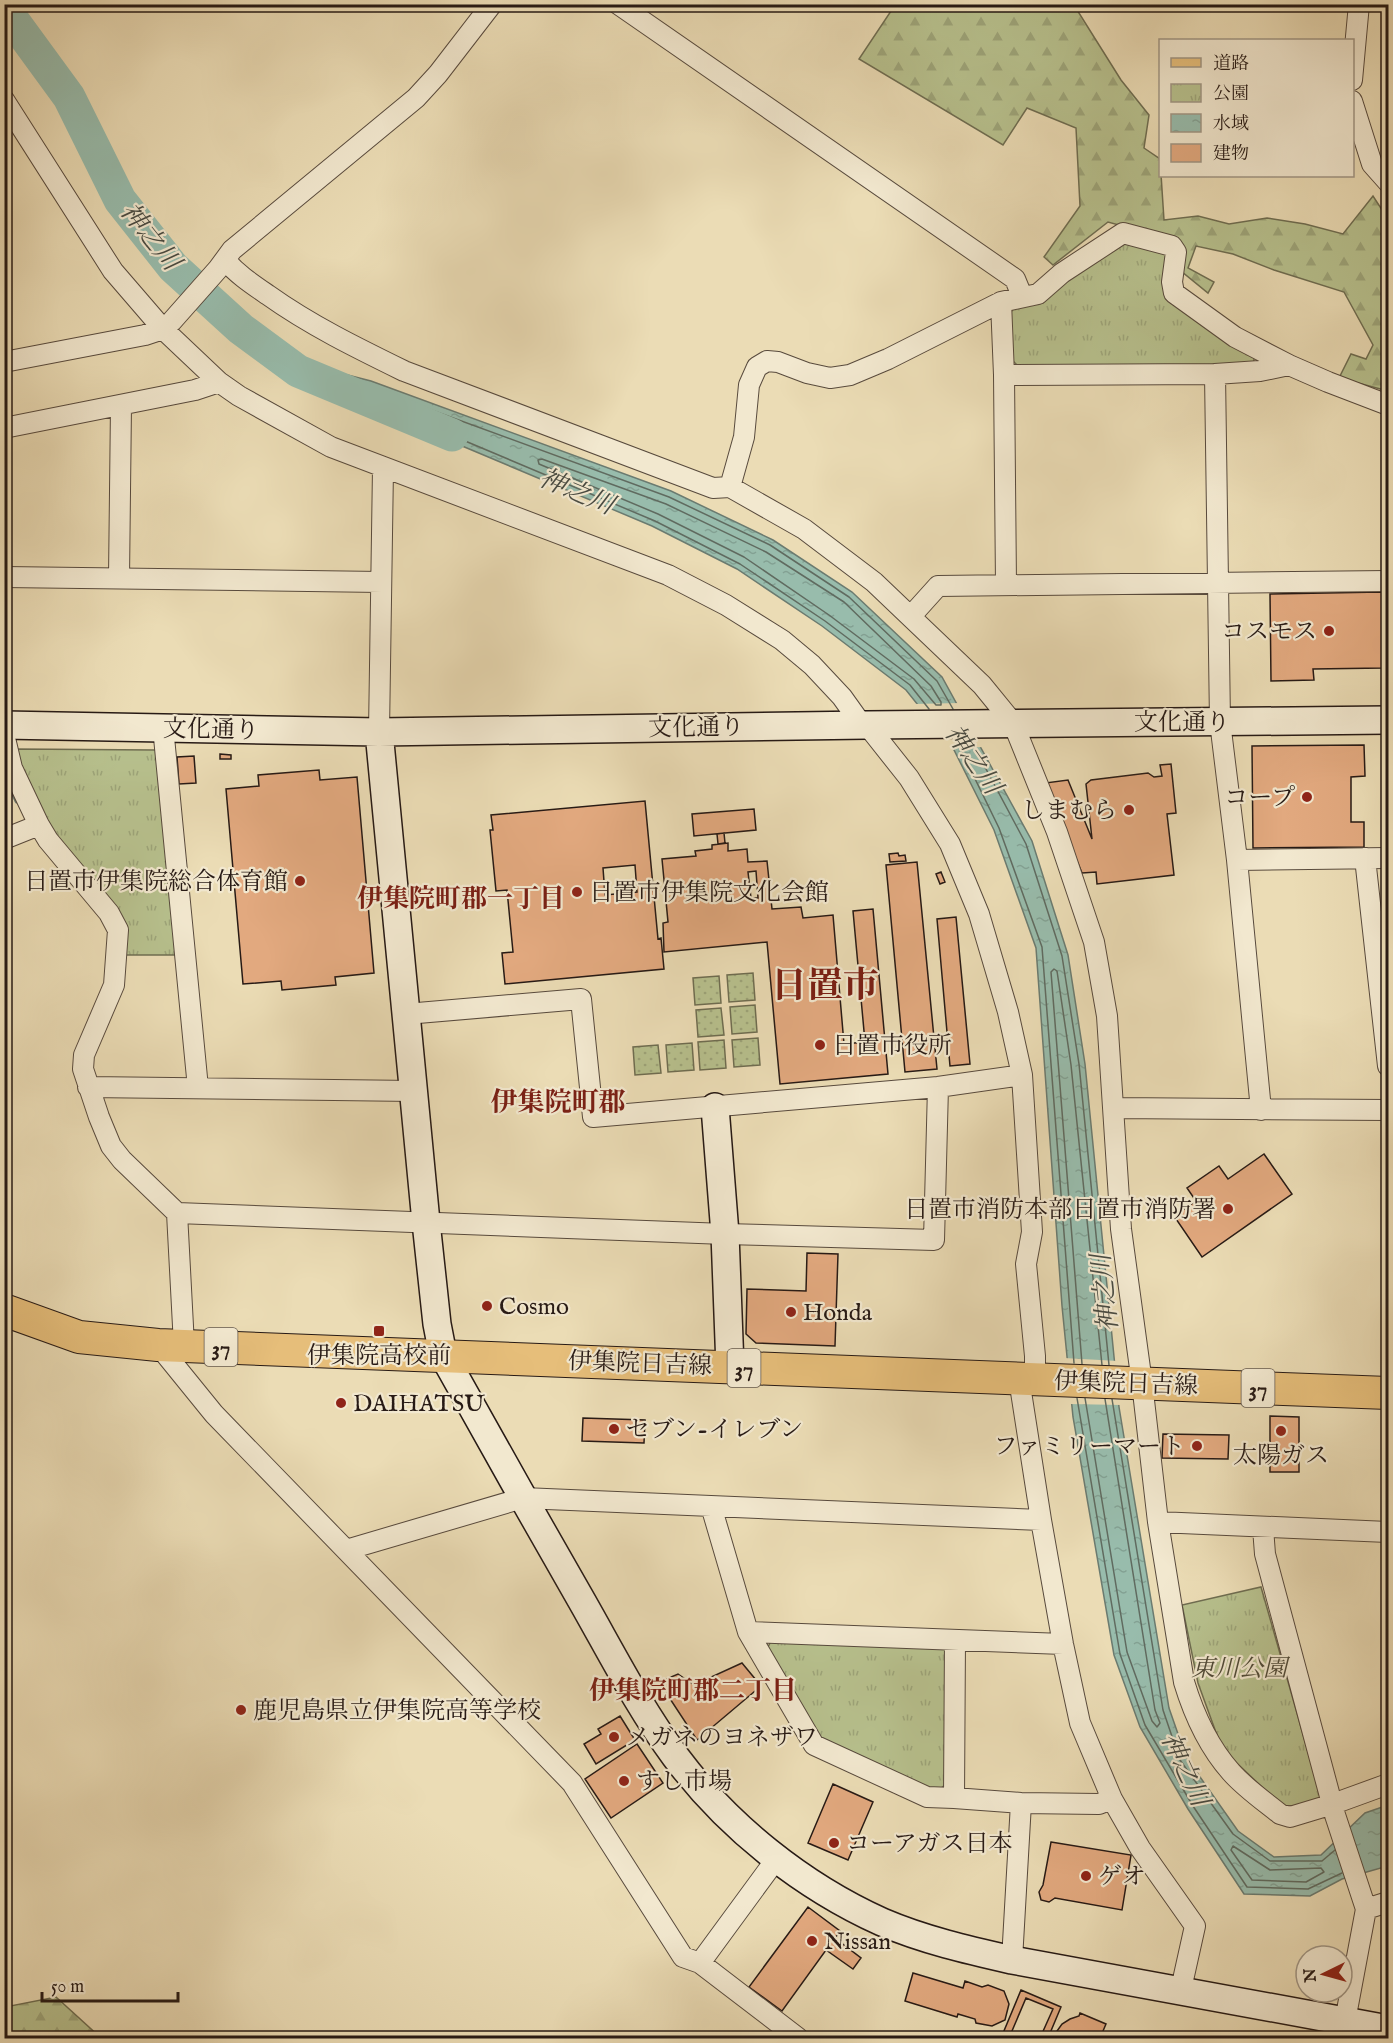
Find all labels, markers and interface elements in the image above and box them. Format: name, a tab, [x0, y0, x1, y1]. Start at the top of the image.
legend	[1159, 39, 1354, 177]
text: 道路	[1213, 53, 1249, 76]
text: 公園	[1213, 83, 1249, 106]
text: 水域	[1213, 113, 1249, 136]
text: 建物	[1213, 143, 1249, 166]
water label: 神之川	[112, 196, 189, 280]
water label: 神之川	[534, 462, 622, 524]
place label: コスモス	[1221, 617, 1317, 648]
marker: コスモス	[1322, 624, 1336, 638]
street label: 文化通り	[1134, 708, 1230, 739]
street label: 文化通り	[648, 712, 744, 745]
street label: 文化通り	[163, 714, 259, 747]
water label: 神之川	[937, 718, 1010, 804]
place label: コープ	[1224, 783, 1295, 814]
marker: コープ	[1300, 790, 1314, 804]
place label: しまむら	[1021, 796, 1117, 827]
marker: しまむら	[1122, 803, 1136, 817]
place label: 日置市伊集院総合体育館	[24, 867, 288, 898]
marker: 日置市伊集院総合体育館	[293, 874, 307, 888]
place label: 日置市伊集院文化会館	[589, 878, 829, 909]
district label: 伊集院町郡一丁目	[357, 883, 565, 916]
marker: 日置市伊集院文化会館	[570, 885, 584, 899]
district label: 日置市	[771, 964, 879, 1010]
place label: 日置市役所	[832, 1031, 952, 1062]
marker: 日置市役所	[813, 1038, 827, 1052]
district label: 伊集院町郡	[491, 1087, 626, 1121]
place label: 日置市消防本部日置市消防署	[904, 1195, 1216, 1226]
marker: 日置市消防本部日置市消防署	[1221, 1202, 1235, 1216]
water label: 神之川	[1085, 1249, 1126, 1333]
place label: Cosmo	[499, 1292, 569, 1323]
place label: Honda	[803, 1298, 873, 1329]
marker: Cosmo	[480, 1299, 494, 1313]
marker: Honda	[784, 1305, 798, 1319]
marker: 伊集院高校前	[372, 1324, 386, 1338]
road number: 37	[204, 1328, 238, 1366]
place label: 伊集院高校前	[307, 1341, 451, 1372]
street label: 伊集院日吉線	[567, 1346, 712, 1383]
road number: 37	[728, 1349, 760, 1387]
street label: 伊集院日吉線	[1053, 1366, 1198, 1403]
road number: 37	[1242, 1369, 1274, 1407]
place label: DAIHATSU	[353, 1389, 485, 1420]
marker: DAIHATSU	[334, 1396, 348, 1410]
place label: セブン-イレブン	[626, 1415, 803, 1446]
marker: セブン-イレブン	[607, 1422, 621, 1436]
marker: 太陽ガス	[1274, 1424, 1288, 1438]
place label: ファミリーマート	[993, 1432, 1185, 1463]
marker: ファミリーマート	[1190, 1439, 1204, 1453]
place label: 太陽ガス	[1233, 1441, 1329, 1472]
park label: 東川公園	[1191, 1654, 1291, 1685]
district label: 伊集院町郡二丁目	[589, 1675, 797, 1708]
place label: 鹿児島県立伊集院高等学校	[253, 1696, 541, 1727]
marker: 鹿児島県立伊集院高等学校	[234, 1703, 248, 1717]
place label: メガネのヨネザワ	[626, 1723, 818, 1754]
water label: 神之川	[1153, 1727, 1217, 1815]
marker: メガネのヨネザワ	[607, 1730, 621, 1744]
place label: すし市場	[636, 1767, 732, 1798]
marker: すし市場	[617, 1774, 631, 1788]
place label: コーアガス日本	[846, 1829, 1013, 1860]
marker: コーアガス日本	[827, 1836, 841, 1850]
place label: ゲオ	[1098, 1862, 1146, 1893]
marker: ゲオ	[1079, 1869, 1093, 1883]
place label: Nissan	[824, 1927, 891, 1958]
marker: Nissan	[805, 1934, 819, 1948]
north arrow	[1294, 1944, 1354, 2004]
scale bar	[42, 1965, 178, 2003]
text: N	[1300, 1967, 1322, 1984]
text: 50 m	[51, 1976, 84, 1999]

